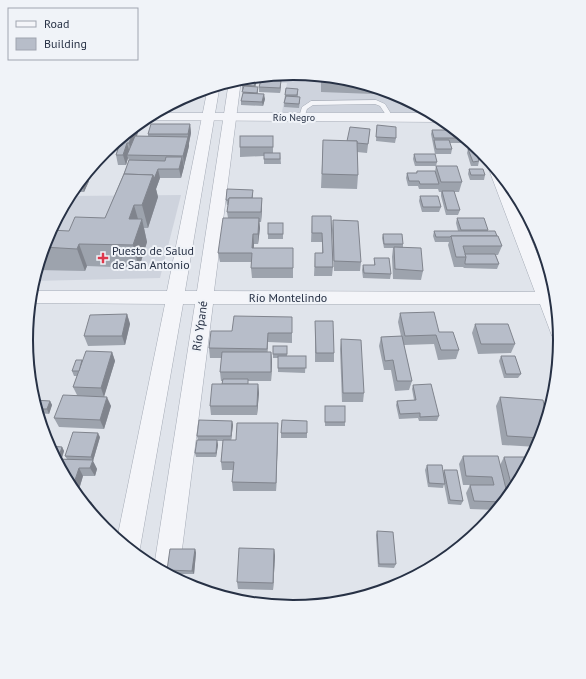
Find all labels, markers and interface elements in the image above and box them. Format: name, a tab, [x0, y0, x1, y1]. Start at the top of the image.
legend	[8, 8, 138, 60]
text: Road	[44, 16, 69, 31]
text: Building	[44, 36, 87, 51]
street label: Río Negro	[273, 111, 315, 124]
place label: Puesto de Salud de San Antonio	[112, 243, 194, 272]
marker: Puesto de Salud de San Antonio	[97, 252, 109, 264]
street label: Río Montelindo	[249, 290, 327, 305]
street label: Río Ypané	[189, 300, 210, 352]

